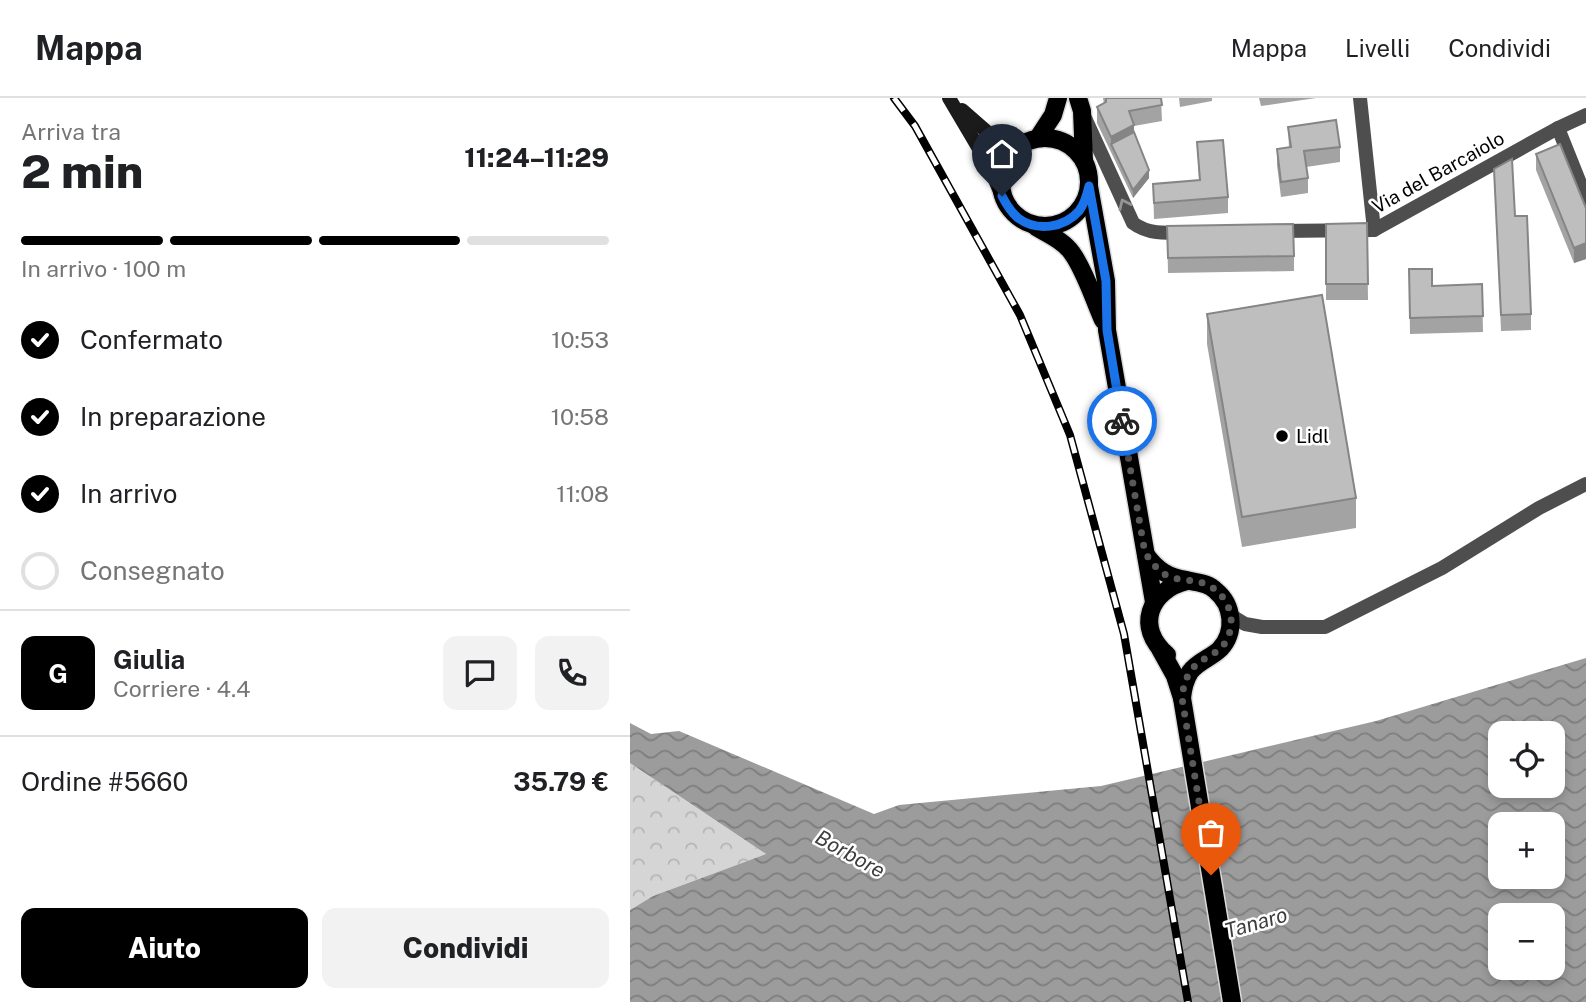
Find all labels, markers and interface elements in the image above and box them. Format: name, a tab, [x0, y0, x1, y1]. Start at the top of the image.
text: Mappa	[35, 29, 143, 67]
text: Mappa	[1231, 34, 1307, 62]
text: Livelli	[1345, 34, 1410, 62]
text: Condividi	[1448, 34, 1551, 62]
text: Arriva tra	[21, 118, 121, 145]
pin	[972, 124, 1032, 196]
street label: Via del Barcaiolo	[1368, 127, 1508, 217]
icon: home	[983, 135, 1021, 173]
text: 11:24–11:29	[464, 142, 609, 173]
text: 2 min	[21, 144, 143, 198]
one-way arrow	[1118, 199, 1132, 211]
text: In arrivo · 100 m	[21, 255, 186, 282]
icon: check	[21, 321, 59, 359]
text: Confermato	[80, 324, 223, 355]
text: 10:53	[551, 326, 609, 353]
courier	[1087, 386, 1157, 456]
icon: check	[21, 398, 59, 436]
text: In preparazione	[80, 401, 266, 432]
icon: bike	[1103, 402, 1141, 440]
text: 10:58	[551, 403, 609, 430]
place label: Lidl	[1296, 425, 1329, 447]
marker: Lidl	[1274, 428, 1290, 444]
icon: check	[21, 475, 59, 513]
text: In arrivo	[80, 478, 177, 509]
text: 11:08	[556, 480, 609, 507]
text: Consegnato	[80, 555, 225, 586]
button: chat	[443, 636, 517, 710]
button: phone	[535, 636, 609, 710]
text: Giulia	[113, 644, 185, 675]
text: G	[48, 658, 68, 689]
text: Corriere · 4.4	[113, 675, 250, 702]
map controls	[1488, 721, 1565, 980]
button: locate	[1488, 721, 1565, 798]
text: Ordine #5660	[21, 766, 188, 797]
text: 35.79 €	[513, 766, 609, 797]
pin	[1181, 803, 1241, 875]
button: +	[1488, 812, 1565, 889]
icon: bag	[1192, 814, 1230, 852]
water label: Borbore	[811, 824, 889, 883]
water label: Tanaro	[1222, 902, 1290, 943]
button: −	[1488, 903, 1565, 980]
button: Aiuto	[21, 908, 308, 988]
button: Condividi	[322, 908, 609, 988]

